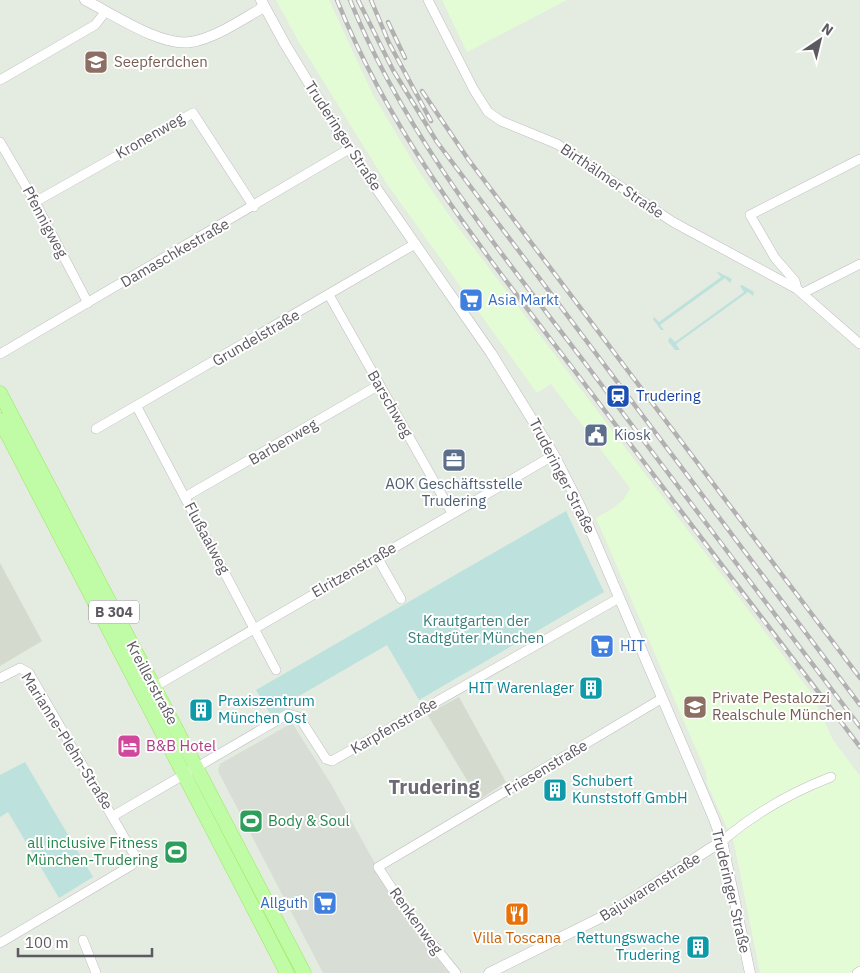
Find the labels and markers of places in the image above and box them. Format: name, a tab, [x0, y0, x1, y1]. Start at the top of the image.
school or university icon: Seepferdchen	[83, 49, 109, 75]
place label: Seepferdchen	[114, 52, 208, 71]
supermarket icon: Asia Markt	[458, 287, 484, 313]
place label: Asia Markt	[488, 290, 559, 309]
station icon: Trudering	[605, 383, 631, 409]
place label: Trudering	[636, 386, 701, 405]
public building icon: Kiosk	[583, 422, 609, 448]
place label: Kiosk	[614, 425, 651, 444]
office icon: AOK Geschäftsstelle Trudering	[441, 447, 467, 473]
place label: AOK Geschäftsstelle Trudering	[385, 474, 523, 510]
supermarket icon: HIT	[589, 633, 615, 659]
place label: HIT	[620, 636, 646, 655]
building icon: HIT Warenlager	[578, 675, 604, 701]
place label: HIT Warenlager	[468, 678, 574, 697]
place label: Private Pestalozzi Realschule München	[712, 688, 852, 724]
place label: Praxiszentrum München Ost	[218, 691, 315, 727]
school or university icon: Private Pestalozzi Realschule München	[682, 694, 708, 720]
building icon: Praxiszentrum München Ost	[188, 697, 214, 723]
hotel icon: B&B Hotel	[116, 733, 142, 759]
place label: B&B Hotel	[146, 736, 216, 755]
place label: Schubert Kunststoff GmbH	[572, 771, 688, 807]
building icon: Schubert Kunststoff GmbH	[542, 777, 568, 803]
sports icon: Body & Soul	[238, 808, 264, 834]
place label: Body & Soul	[268, 811, 350, 830]
place label: all inclusive Fitness München-Trudering	[26, 833, 158, 869]
sports icon: all inclusive Fitness München-Trudering	[163, 839, 189, 865]
supermarket icon: Allguth	[312, 890, 338, 916]
place label: Allguth	[260, 893, 308, 912]
restaurant icon: Villa Toscana	[504, 901, 530, 927]
place label: Villa Toscana	[473, 928, 561, 947]
place label: Rettungswache Trudering	[576, 928, 680, 964]
building icon: Rettungswache Trudering	[685, 934, 711, 960]

